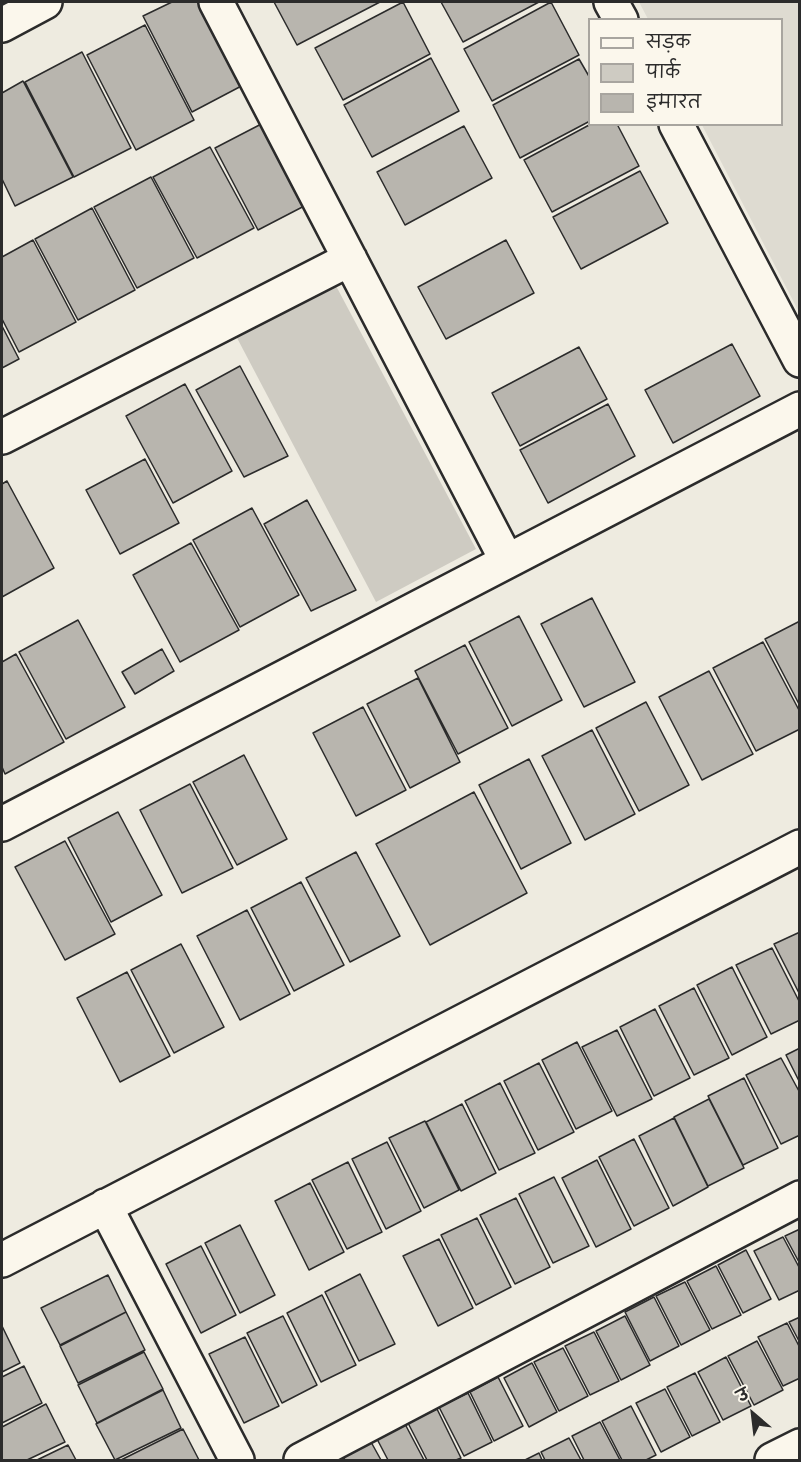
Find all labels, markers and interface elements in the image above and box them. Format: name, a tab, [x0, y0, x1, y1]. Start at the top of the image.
legend	[588, 18, 783, 126]
text: सड़क	[646, 34, 690, 55]
text: पार्क	[646, 64, 680, 85]
text: इमारत	[646, 94, 701, 115]
north arrow	[723, 1384, 783, 1444]
text: उ	[735, 1387, 753, 1409]

